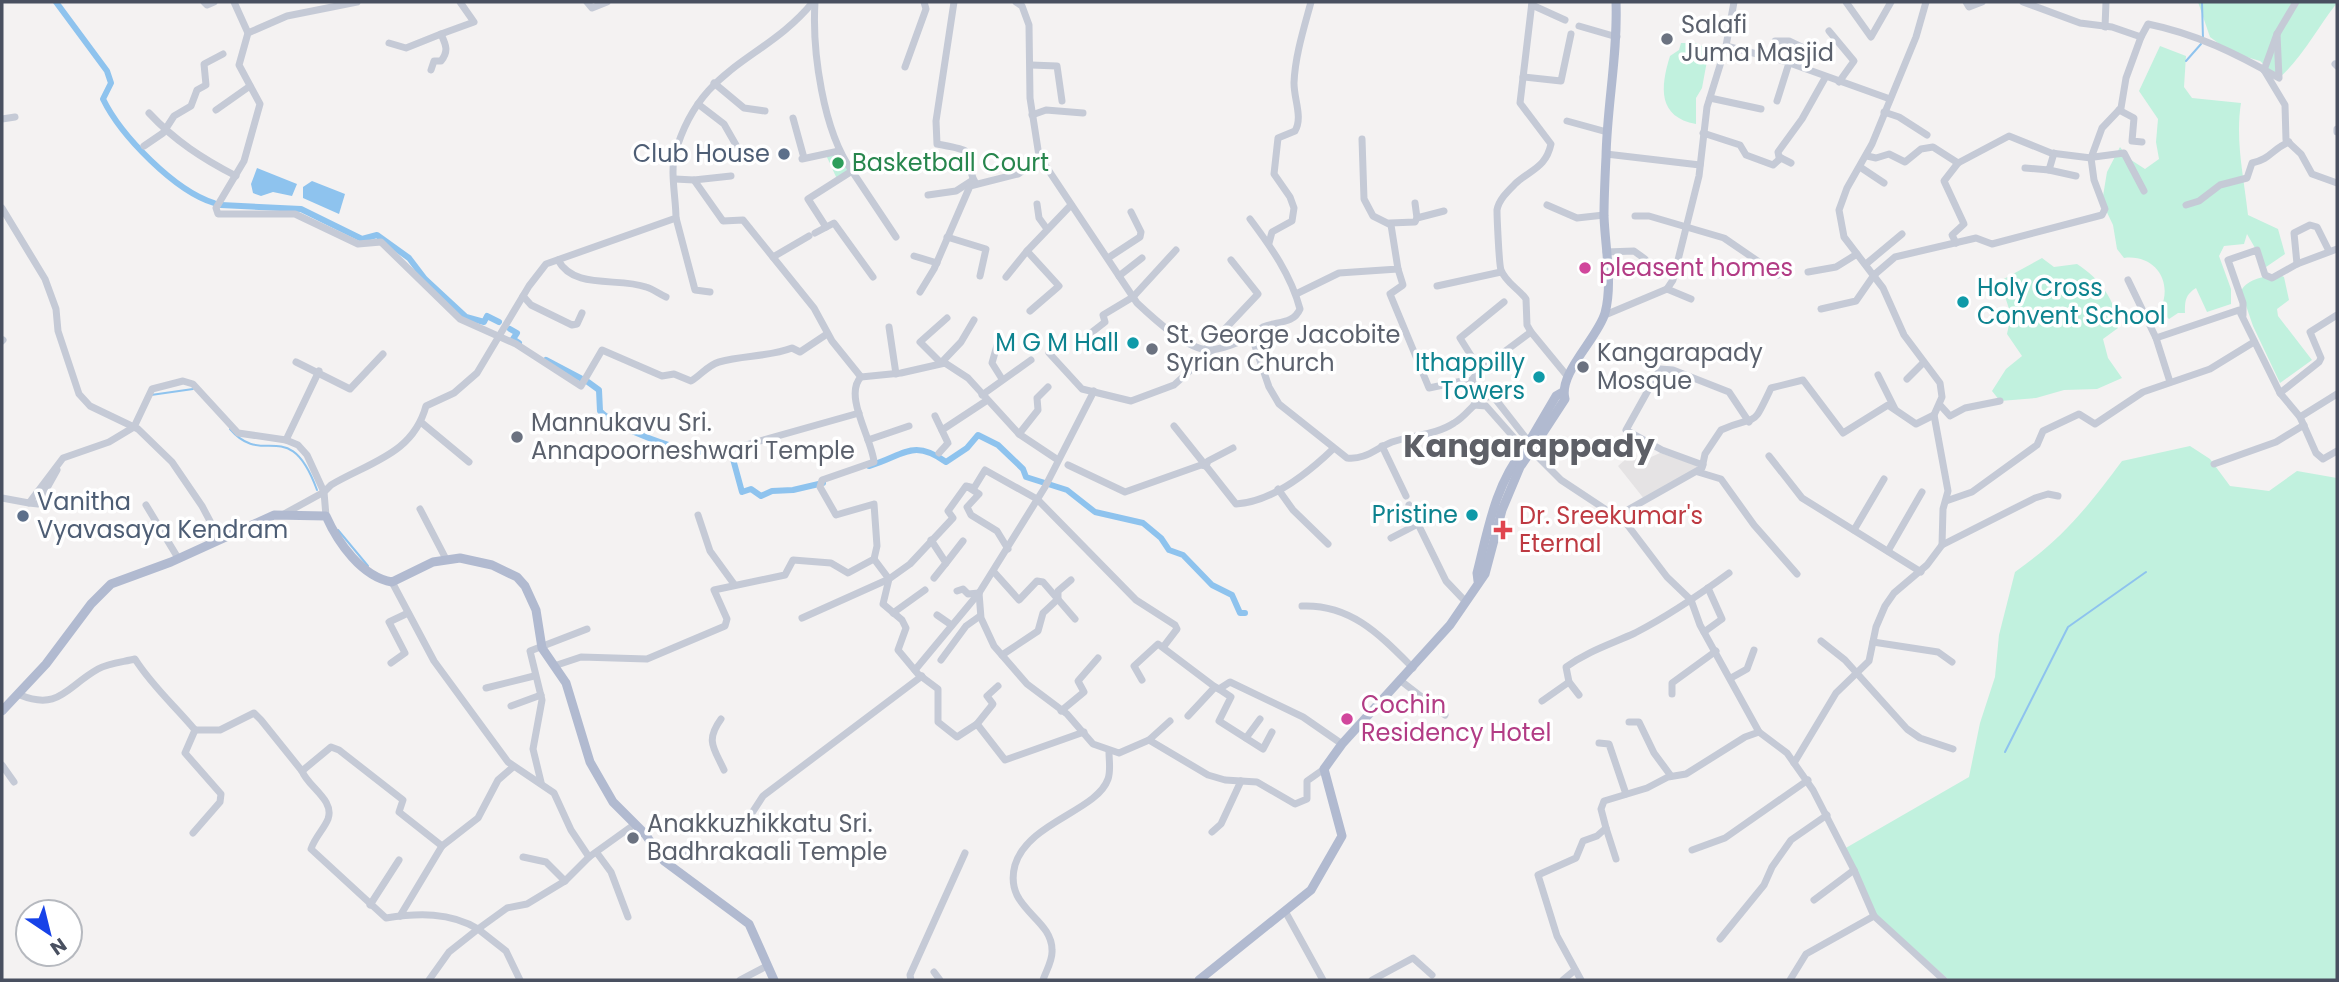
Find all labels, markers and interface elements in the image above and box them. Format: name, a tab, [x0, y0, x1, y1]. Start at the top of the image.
place label: Salafi Juma Masjid	[1681, 8, 1834, 69]
marker: Salafi Juma Masjid	[1659, 31, 1675, 47]
place label: Club House	[633, 137, 770, 170]
marker: Club House	[776, 146, 792, 162]
place label: Basketball Court	[852, 146, 1049, 179]
marker: Basketball Court	[830, 155, 846, 171]
place label: pleasent homes	[1599, 251, 1793, 284]
marker: pleasent homes	[1577, 260, 1593, 276]
place label: Holy Cross Convent School	[1977, 271, 2166, 332]
marker: Holy Cross Convent School	[1955, 294, 1971, 310]
place label: St. George Jacobite Syrian Church	[1166, 318, 1400, 379]
place label: M G M Hall	[995, 326, 1119, 359]
marker: M G M Hall	[1125, 335, 1141, 351]
place label: Kangarapady Mosque	[1597, 336, 1763, 397]
marker: St. George Jacobite Syrian Church	[1144, 341, 1160, 357]
place label: Ithappilly Towers	[1415, 346, 1525, 407]
marker: Kangarapady Mosque	[1575, 359, 1591, 375]
marker: Ithappilly Towers	[1531, 369, 1547, 385]
place label: Mannukavu Sri. Annapoorneshwari Temple	[531, 406, 855, 467]
district label: Kangarappady	[1403, 423, 1656, 468]
marker: Mannukavu Sri. Annapoorneshwari Temple	[509, 429, 525, 445]
place label: Vanitha Vyavasaya Kendram	[37, 485, 288, 546]
place label: Pristine	[1372, 498, 1458, 531]
place label: Dr. Sreekumar's Eternal	[1519, 499, 1703, 560]
marker: Pristine	[1464, 507, 1480, 523]
marker: Vanitha Vyavasaya Kendram	[15, 508, 31, 524]
marker: Dr. Sreekumar's Eternal	[1493, 520, 1513, 540]
place label: Cochin Residency Hotel	[1361, 688, 1551, 749]
marker: Cochin Residency Hotel	[1339, 711, 1355, 727]
place label: Anakkuzhikkatu Sri. Badhrakaali Temple	[647, 807, 887, 868]
marker: Anakkuzhikkatu Sri. Badhrakaali Temple	[625, 830, 641, 846]
north arrow	[14, 898, 84, 968]
text: N	[45, 931, 72, 962]

